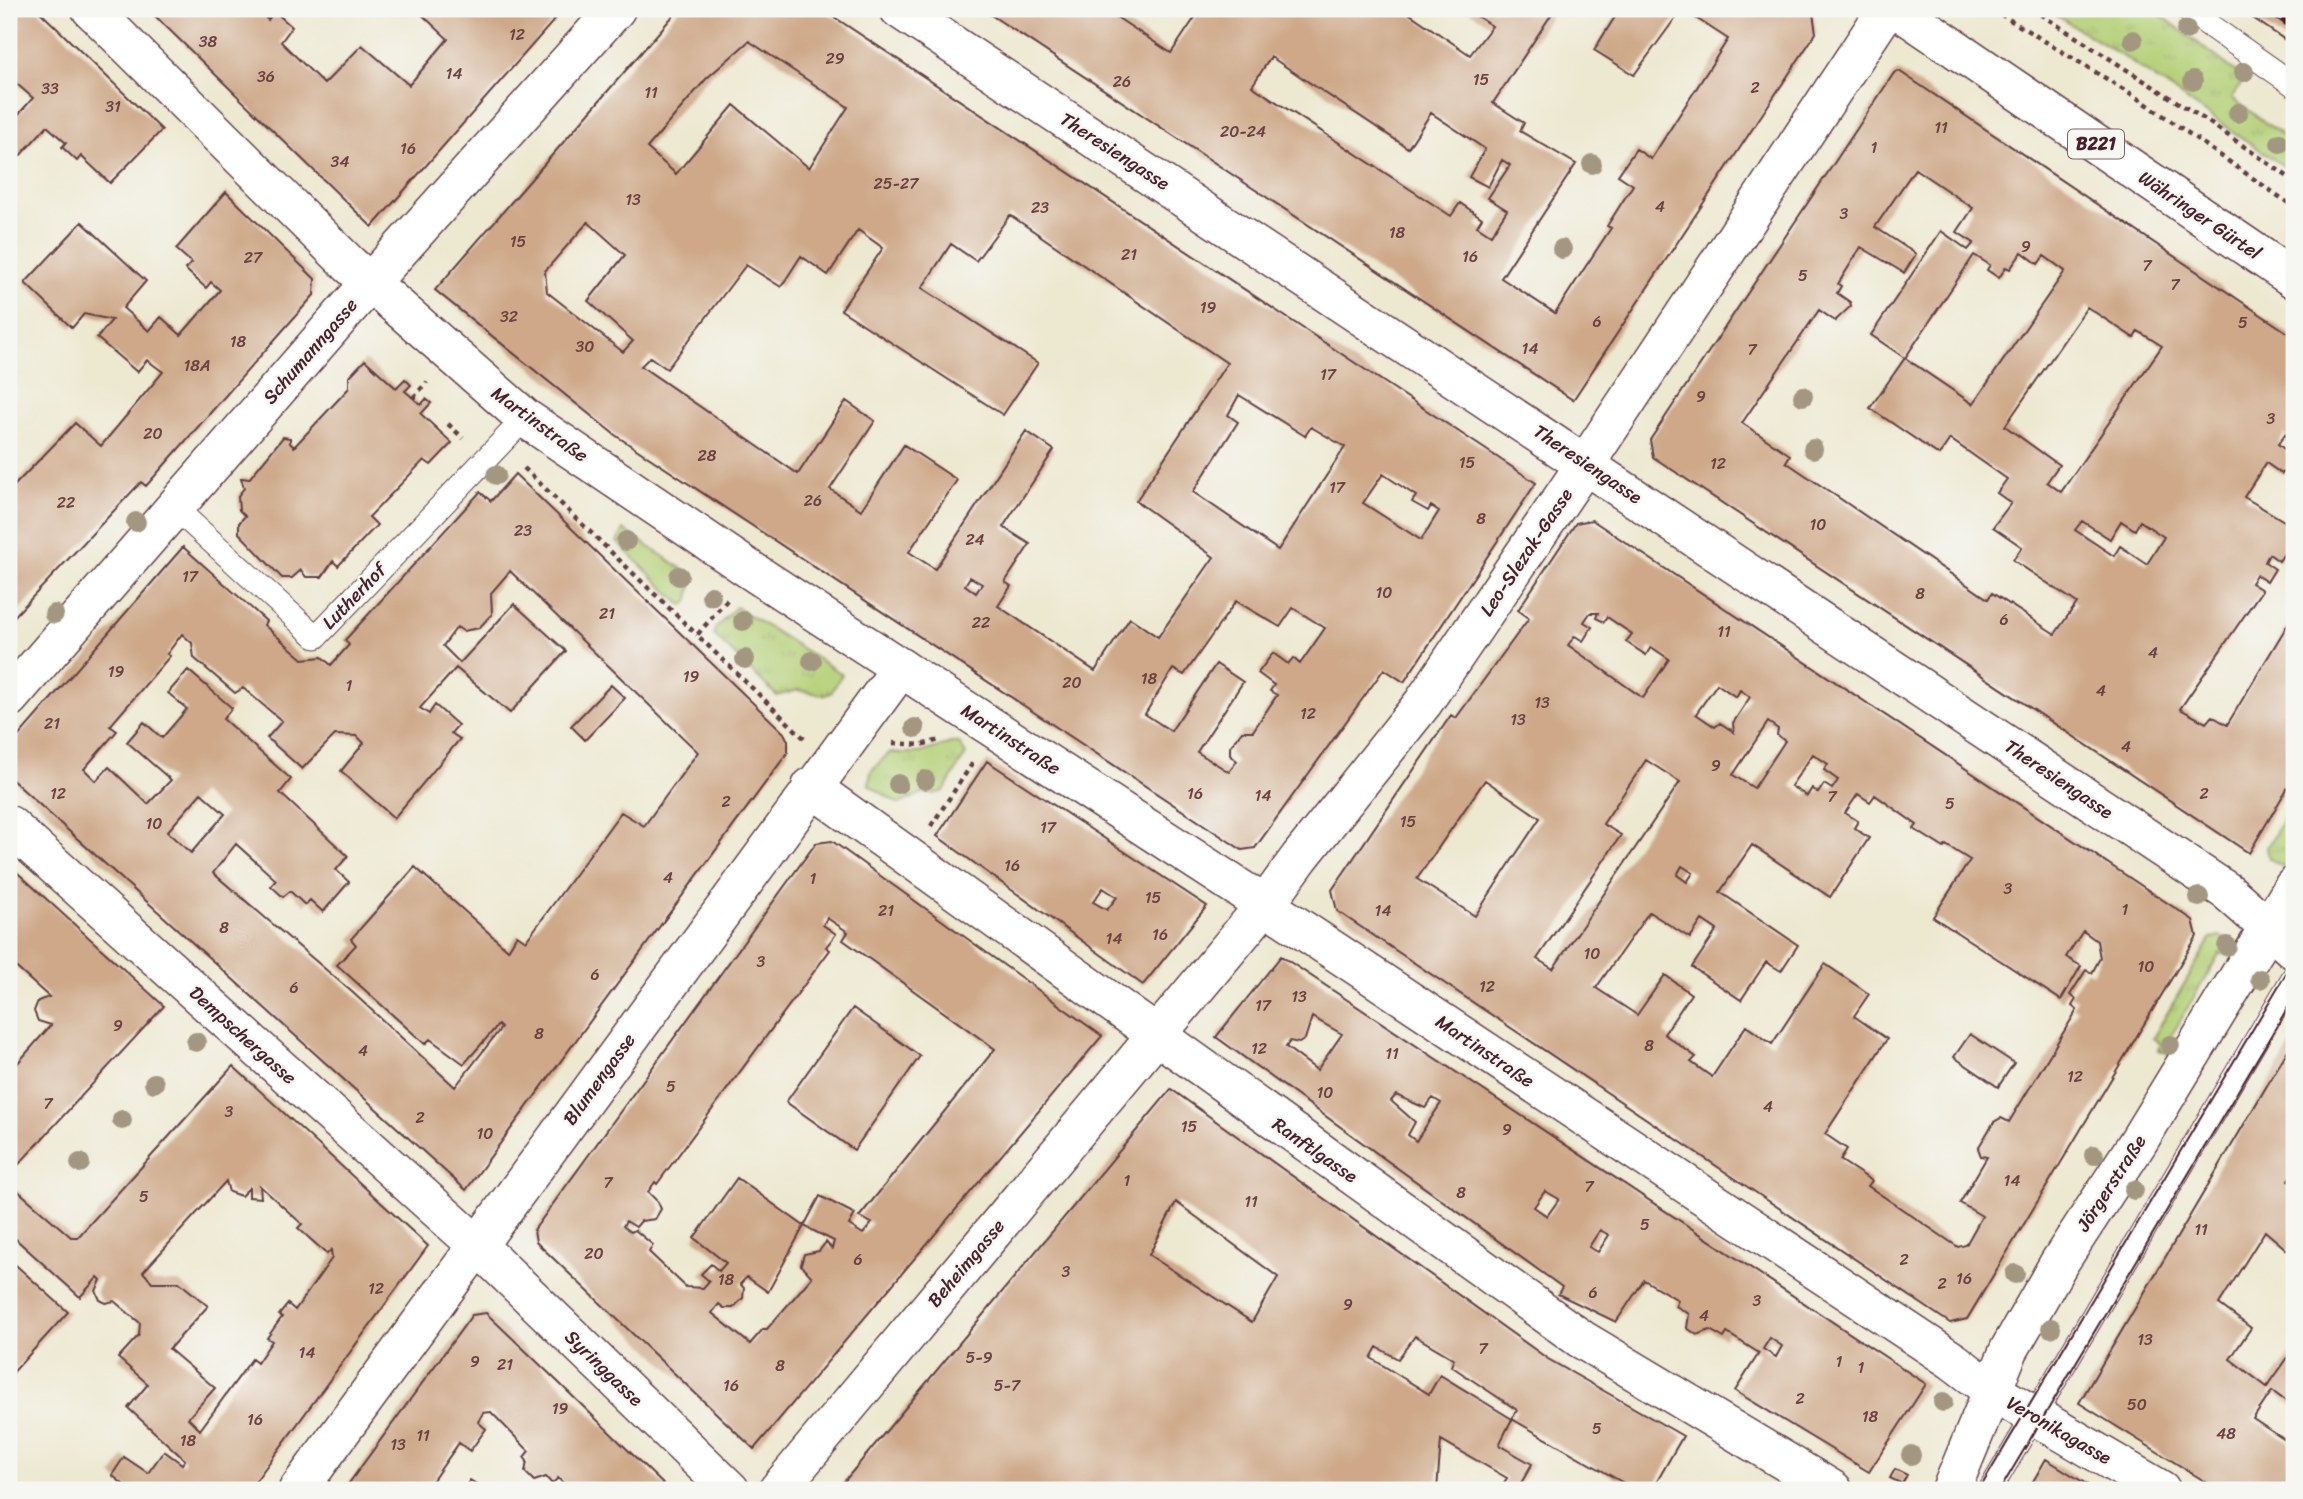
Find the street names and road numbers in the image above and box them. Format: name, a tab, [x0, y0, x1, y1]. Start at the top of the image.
street label: Theresiengasse	[1053, 103, 1177, 199]
road number: B221	[2068, 130, 2124, 159]
street label: Währinger Gürtel	[2132, 161, 2269, 269]
street label: Schumanngasse	[254, 290, 366, 412]
street label: Martinstraße	[484, 377, 596, 471]
street label: Theresiengasse	[1527, 415, 1649, 513]
street label: Leo-Slezak-Gasse	[1471, 481, 1581, 623]
street label: Lutherhof	[314, 553, 396, 637]
street label: Martinstraße	[954, 694, 1068, 784]
street label: Theresiengasse	[1998, 730, 2120, 828]
street label: Dempschergasse	[181, 977, 305, 1093]
street label: Martinstraße	[1429, 1005, 1542, 1097]
street label: Blumengasse	[554, 1026, 644, 1132]
street label: Ranftlgasse	[1265, 1108, 1365, 1192]
street label: Jörgerstraße	[2067, 1128, 2155, 1239]
street label: Beheimgasse	[919, 1211, 1013, 1315]
street label: Syringgasse	[557, 1322, 651, 1414]
street label: Veronikagasse	[2000, 1386, 2118, 1474]

